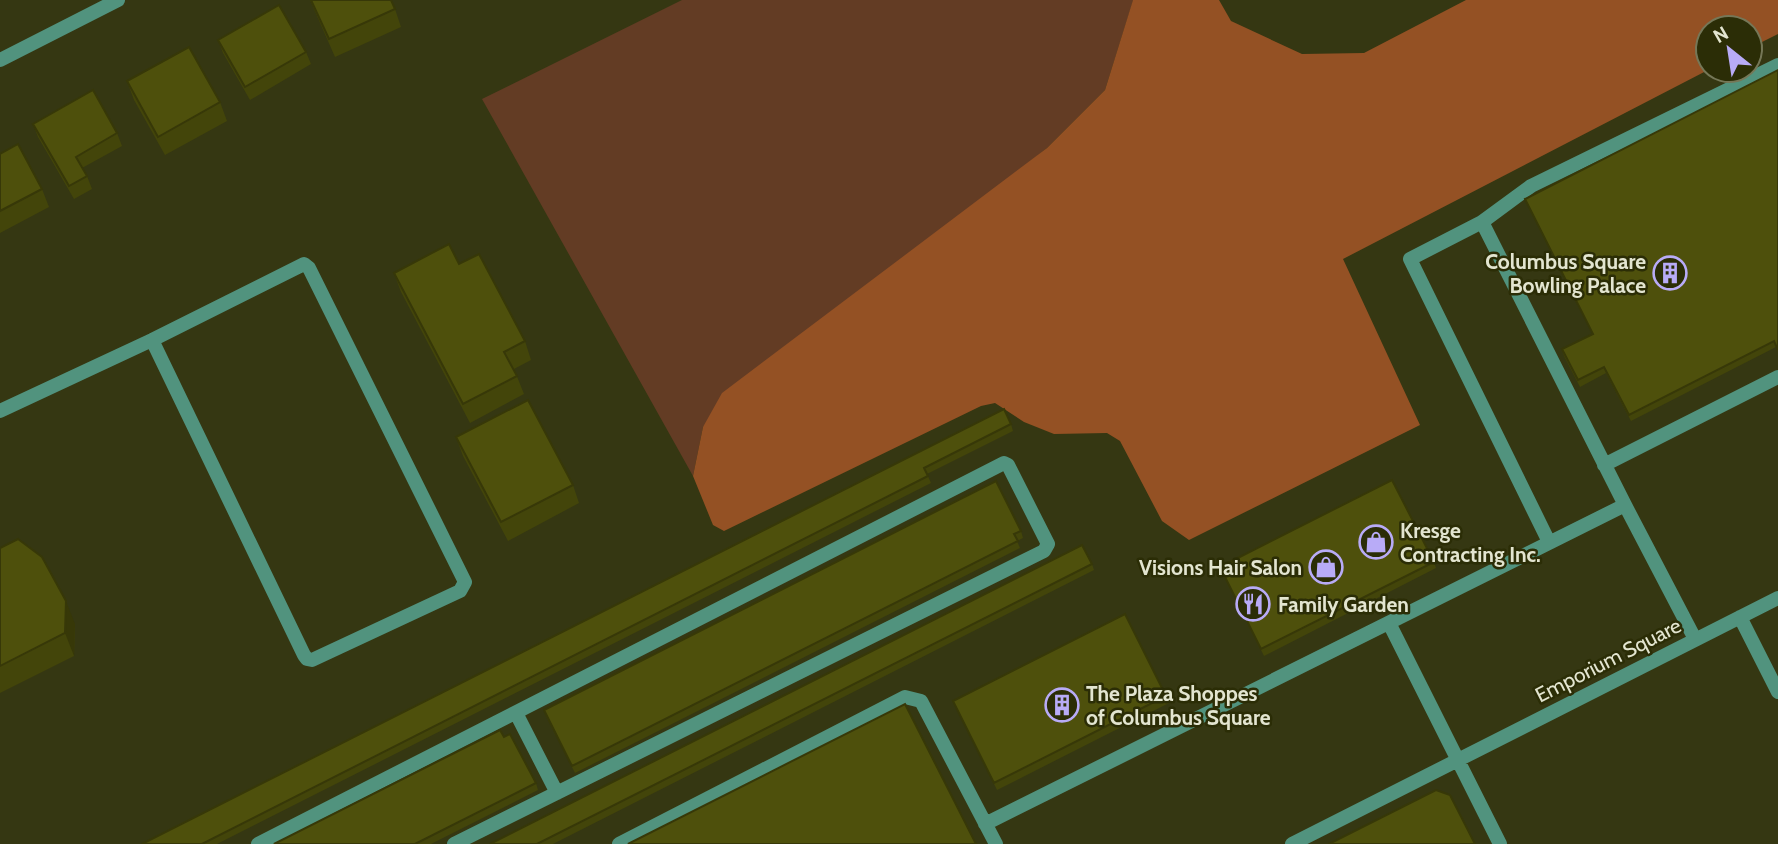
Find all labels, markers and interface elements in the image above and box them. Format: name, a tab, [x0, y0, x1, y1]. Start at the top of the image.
north arrow	[1694, 14, 1764, 84]
text: N	[1709, 21, 1732, 48]
place label: Columbus Square Bowling Palace	[1485, 249, 1646, 298]
building icon: Columbus Square Bowling Palace	[1651, 254, 1689, 292]
place label: Kresge Contracting Inc.	[1400, 518, 1541, 567]
shop icon: Kresge Contracting Inc.	[1357, 523, 1395, 561]
shop icon: Visions Hair Salon	[1307, 548, 1345, 586]
place label: Visions Hair Salon	[1139, 555, 1302, 580]
restaurant icon: Family Garden	[1234, 585, 1272, 623]
place label: Family Garden	[1278, 592, 1409, 617]
street label: Emporium Square	[1531, 612, 1685, 708]
place label: The Plaza Shoppes of Columbus Square	[1086, 681, 1271, 730]
building icon: The Plaza Shoppes of Columbus Square	[1043, 686, 1081, 724]

